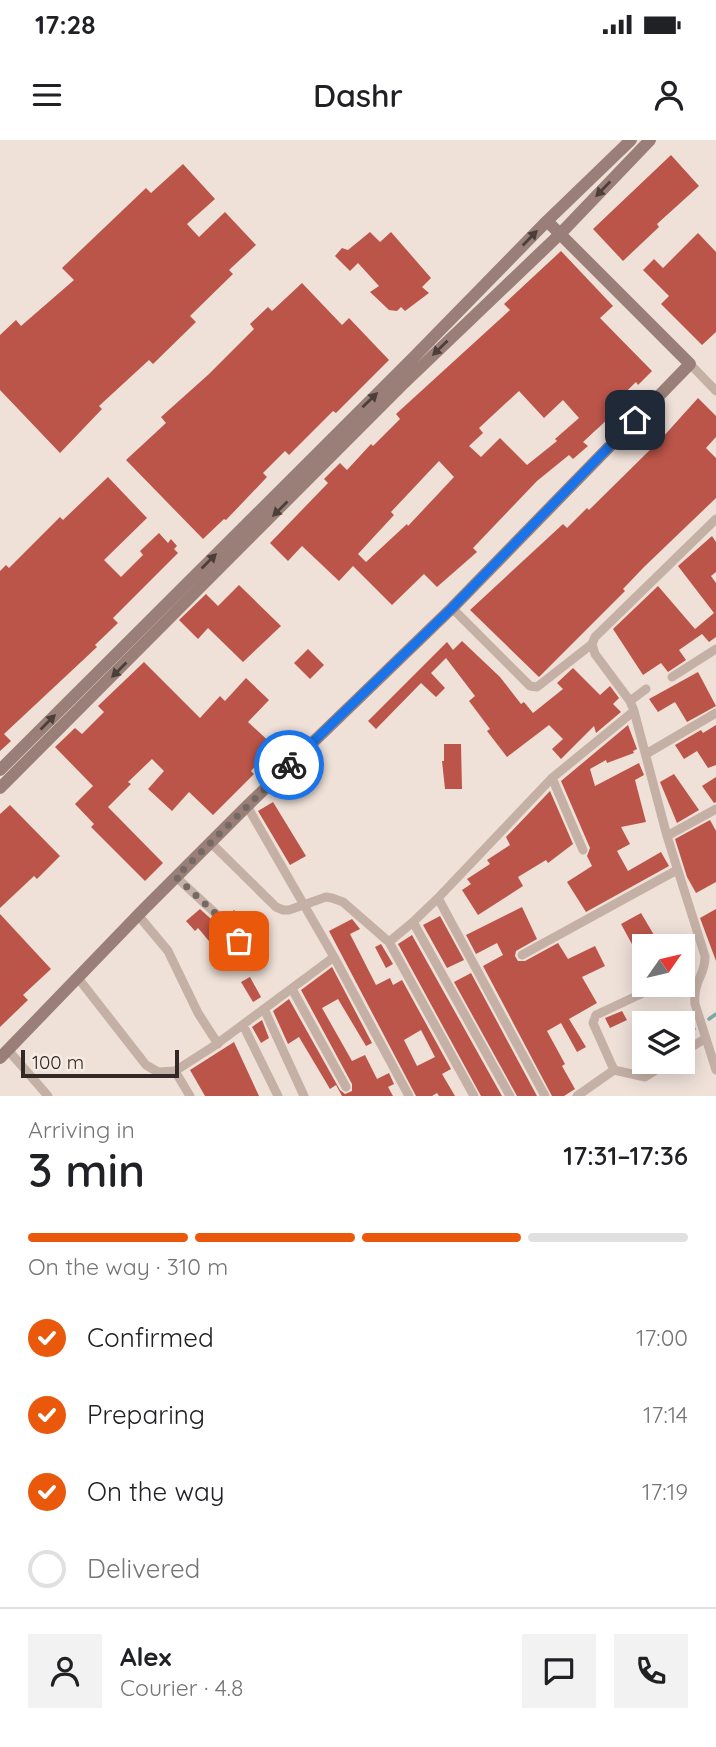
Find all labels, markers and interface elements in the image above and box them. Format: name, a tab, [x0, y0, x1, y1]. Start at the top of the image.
text: 17:28	[35, 8, 96, 41]
text: Dashr	[313, 75, 403, 115]
icon: menu	[28, 76, 66, 114]
icon: person	[650, 76, 688, 114]
one-way arrow	[595, 180, 611, 197]
one-way arrow	[521, 230, 537, 247]
one-way arrow	[432, 340, 449, 356]
pin	[605, 390, 665, 450]
one-way arrow	[361, 393, 378, 409]
icon: home	[616, 401, 654, 439]
one-way arrow	[271, 501, 288, 518]
one-way arrow	[200, 553, 217, 569]
one-way arrow	[111, 661, 127, 678]
one-way arrow	[40, 714, 56, 731]
courier	[254, 730, 324, 800]
icon: bike	[270, 746, 308, 784]
pin	[209, 911, 269, 971]
icon: bag	[220, 922, 258, 960]
north arrow	[632, 934, 695, 998]
map controls	[632, 934, 695, 1074]
button: layers	[632, 1011, 695, 1074]
scale bar	[21, 1047, 178, 1079]
text: 100 m	[32, 1050, 84, 1074]
text: Arriving in	[28, 1115, 135, 1144]
text: 17:31–17:36	[563, 1139, 688, 1172]
text: 3 min	[28, 1141, 145, 1199]
text: On the way · 310 m	[28, 1252, 228, 1281]
icon: check	[28, 1319, 66, 1357]
text: Confirmed	[87, 1321, 214, 1354]
text: 17:00	[636, 1323, 688, 1352]
icon: check	[28, 1396, 66, 1434]
text: Preparing	[87, 1398, 205, 1431]
text: 17:14	[643, 1400, 688, 1429]
icon: check	[28, 1473, 66, 1511]
text: On the way	[87, 1475, 225, 1508]
text: 17:19	[642, 1477, 688, 1506]
text: Delivered	[87, 1552, 200, 1585]
button: person	[28, 1634, 102, 1708]
button: chat	[522, 1634, 596, 1708]
button: phone	[614, 1634, 688, 1708]
text: Alex	[120, 1640, 171, 1673]
text: Courier · 4.8	[120, 1673, 243, 1702]

